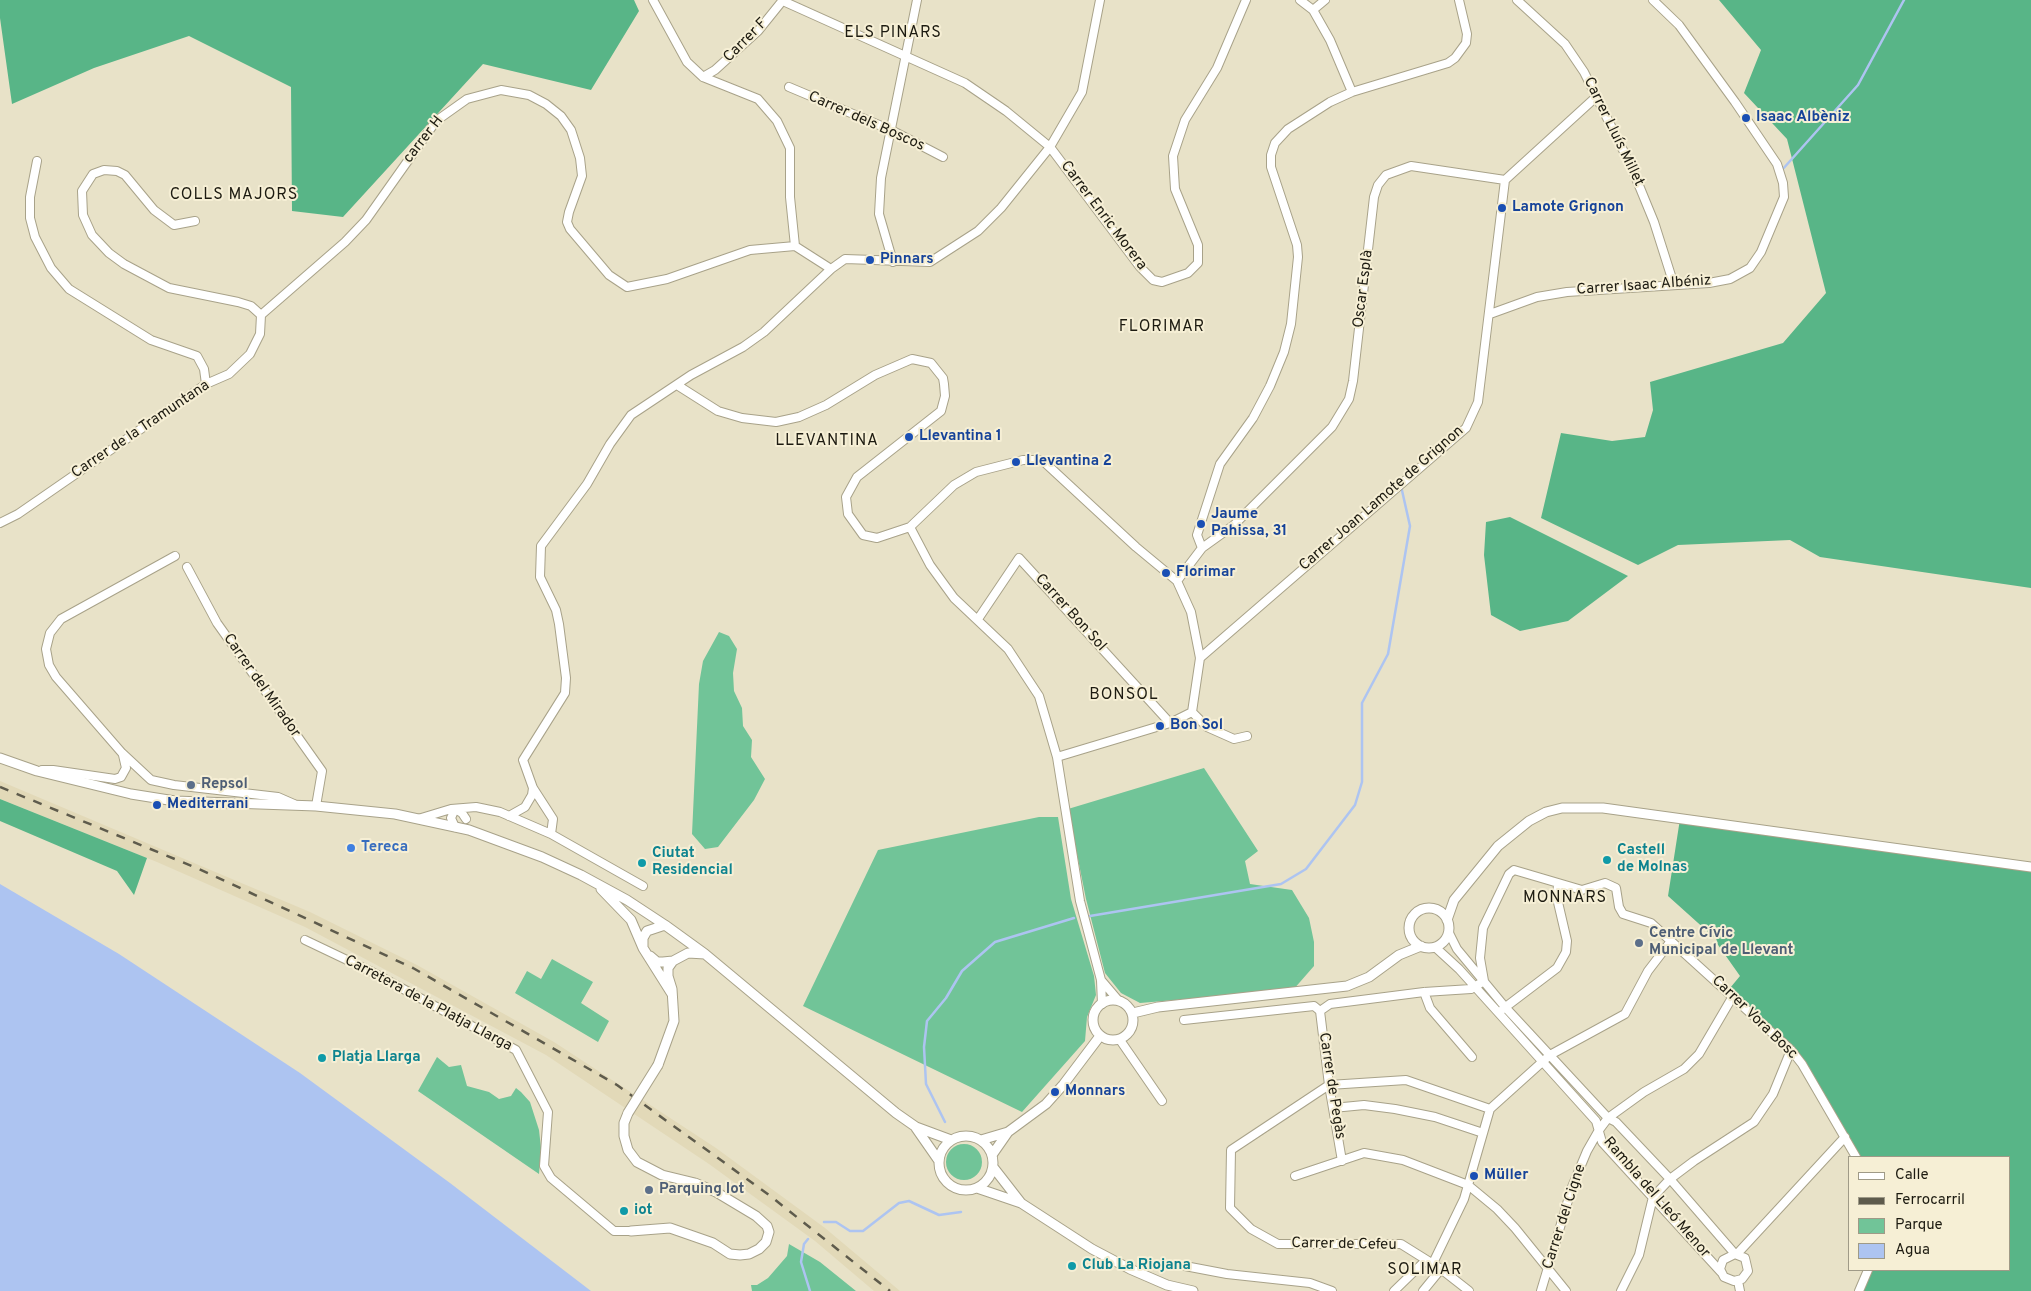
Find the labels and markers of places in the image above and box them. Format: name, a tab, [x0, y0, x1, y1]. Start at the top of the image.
place label: Isaac Albèniz	[1756, 109, 1850, 127]
marker: Isaac Albèniz	[1740, 112, 1752, 124]
place label: Lamote Grignon	[1512, 199, 1624, 217]
marker: Lamote Grignon	[1496, 202, 1508, 214]
place label: Pinnars	[880, 251, 934, 269]
marker: Pinnars	[864, 254, 876, 266]
place label: Llevantina 1	[919, 428, 1002, 446]
marker: Llevantina 1	[903, 431, 915, 443]
place label: Llevantina 2	[1026, 453, 1112, 471]
marker: Llevantina 2	[1010, 456, 1022, 468]
place label: Jaume Pahissa, 31	[1211, 506, 1287, 541]
marker: Jaume Pahissa, 31	[1195, 518, 1207, 530]
place label: Florimar	[1176, 564, 1236, 582]
marker: Florimar	[1160, 567, 1172, 579]
place label: Bon Sol	[1170, 717, 1223, 735]
marker: Bon Sol	[1154, 720, 1166, 732]
place label: Repsol	[201, 776, 248, 794]
marker: Repsol	[185, 779, 197, 791]
place label: Mediterrani	[167, 796, 249, 814]
marker: Mediterrani	[151, 799, 163, 811]
place label: Tereca	[361, 839, 408, 857]
marker: Tereca	[345, 842, 357, 854]
place label: Castell de Molnas	[1617, 842, 1687, 877]
place label: Ciutat Residencial	[652, 845, 733, 880]
marker: Castell de Molnas	[1601, 854, 1613, 866]
marker: Ciutat Residencial	[636, 857, 648, 869]
place label: Centre Cívic Municipal de Llevant	[1649, 925, 1793, 960]
marker: Centre Cívic Municipal de Llevant	[1633, 937, 1645, 949]
place label: Platja Llarga	[332, 1049, 421, 1067]
marker: Platja Llarga	[316, 1052, 328, 1064]
place label: Monnars	[1065, 1083, 1125, 1101]
marker: Monnars	[1049, 1086, 1061, 1098]
place label: Müller	[1484, 1167, 1528, 1185]
marker: Müller	[1468, 1170, 1480, 1182]
place label: Parquing Iot	[659, 1181, 744, 1199]
marker: Parquing Iot	[643, 1184, 655, 1196]
place label: iot	[634, 1202, 652, 1220]
marker: iot	[618, 1205, 630, 1217]
place label: Club La Riojana	[1082, 1257, 1191, 1275]
marker: Club La Riojana	[1066, 1260, 1078, 1272]

